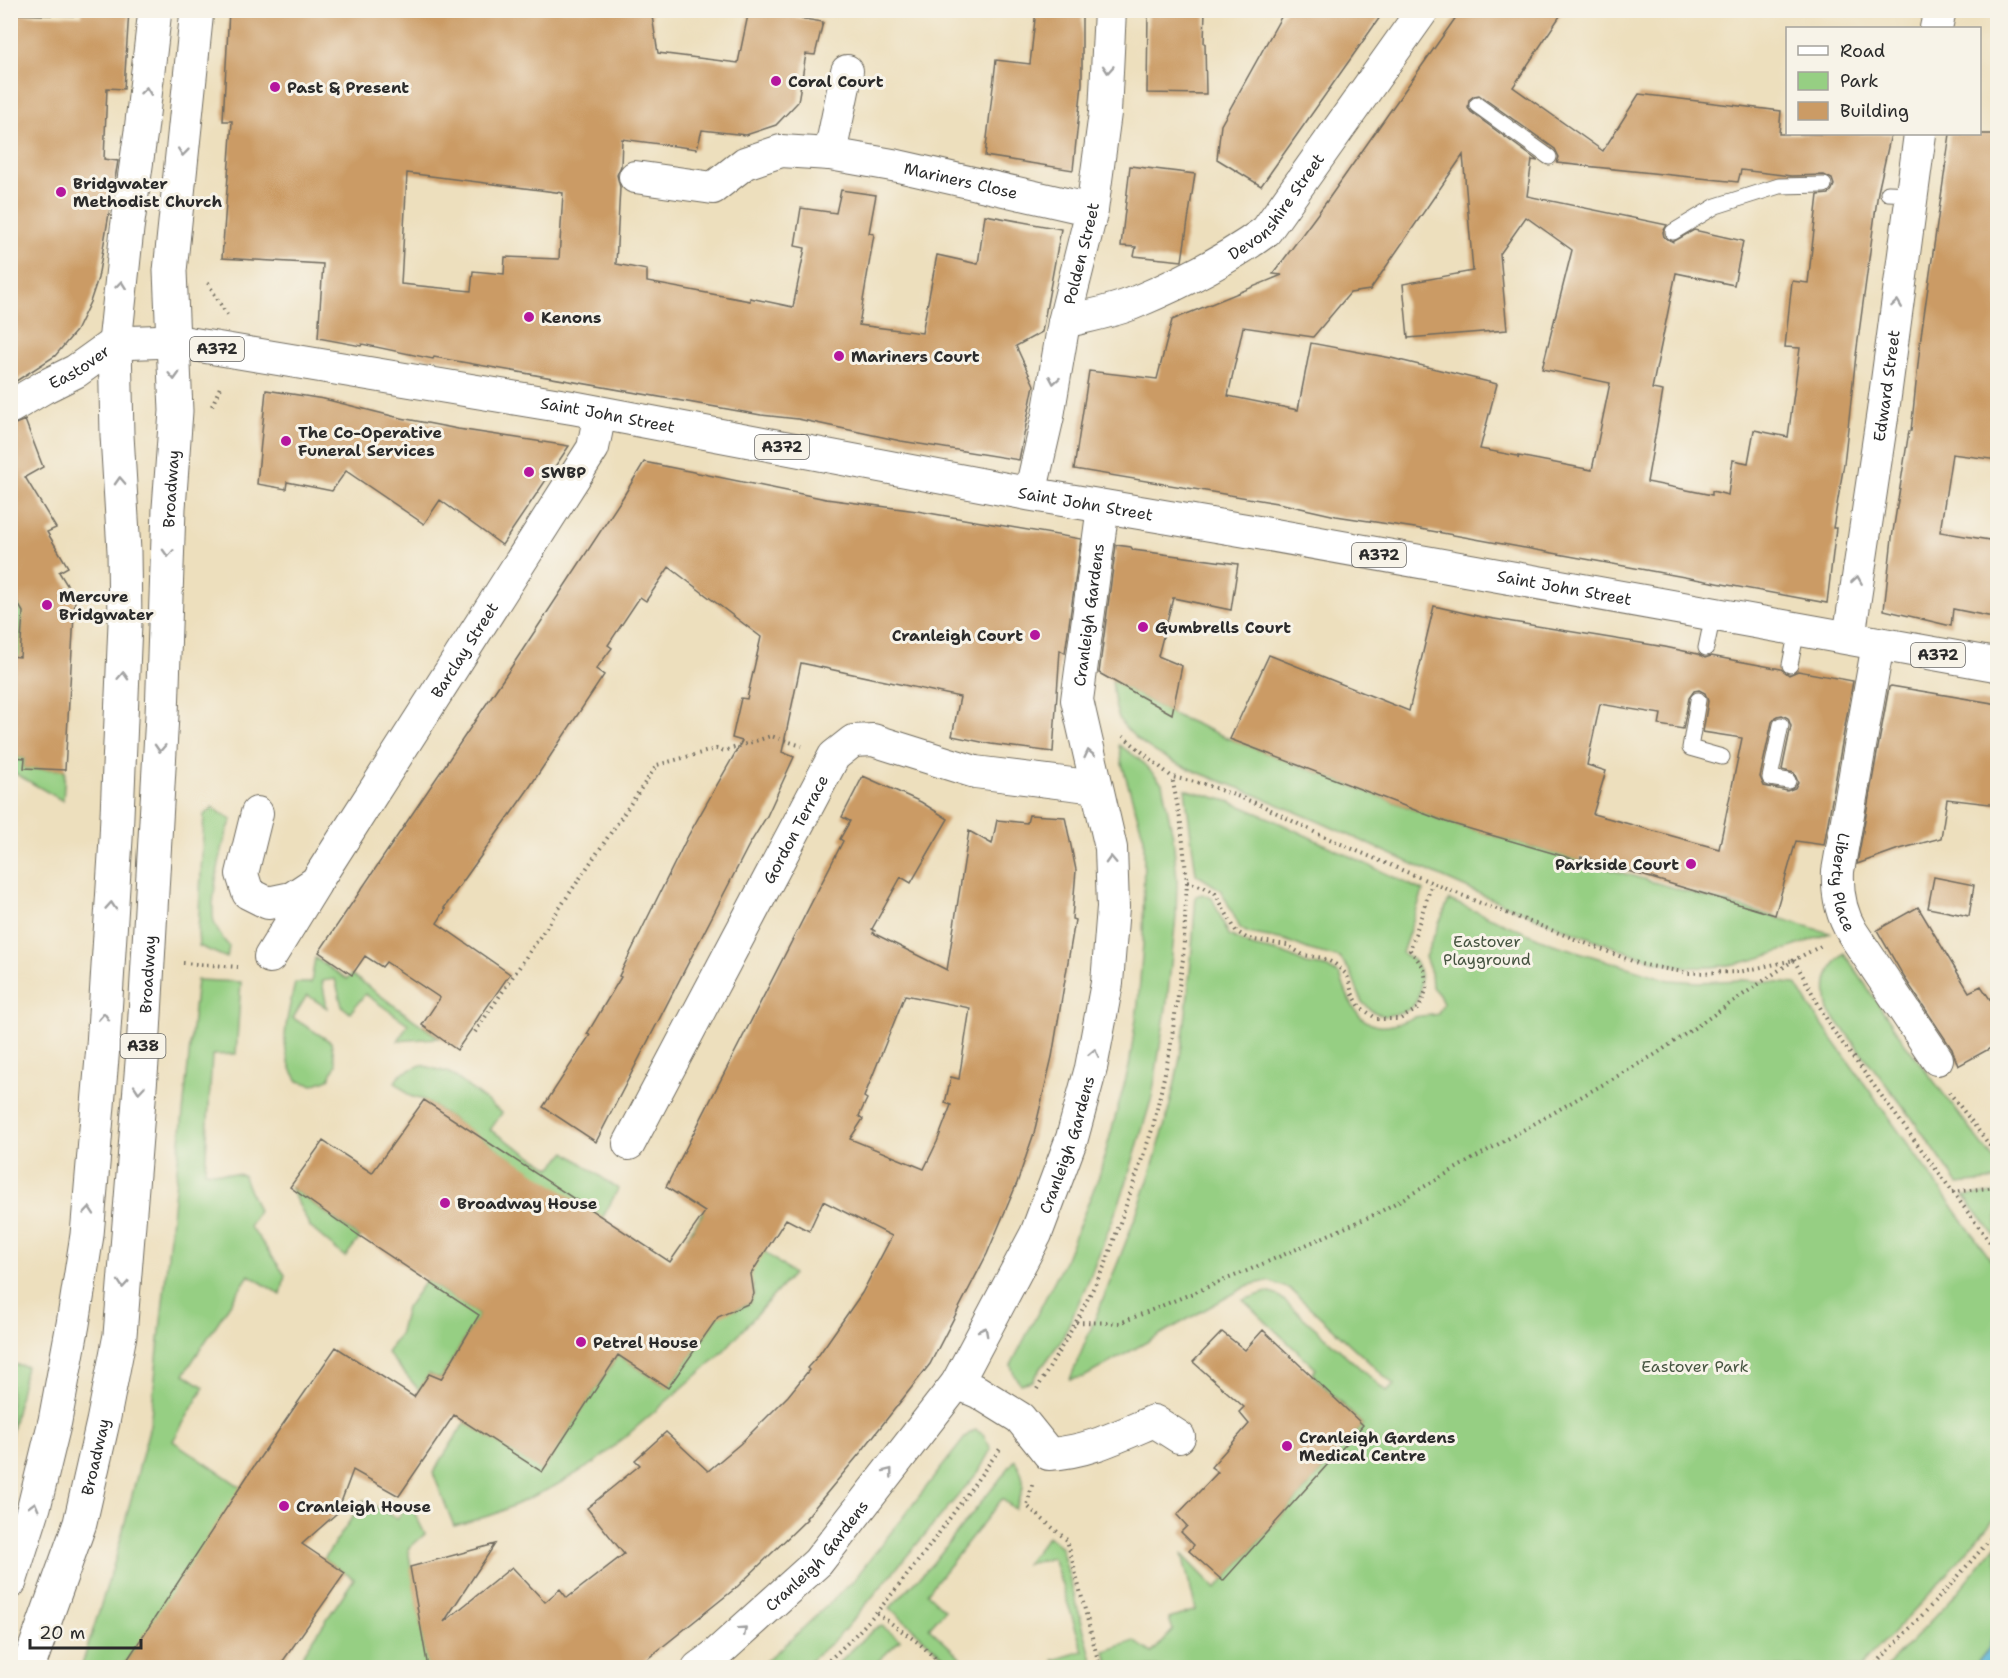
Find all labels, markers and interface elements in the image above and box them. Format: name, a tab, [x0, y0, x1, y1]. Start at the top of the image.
legend	[1786, 27, 1981, 135]
text: Road	[1840, 39, 1885, 63]
one-way arrow	[1102, 64, 1115, 73]
text: Park	[1840, 69, 1879, 93]
place label: Coral Court	[788, 71, 884, 92]
marker: Coral Court	[769, 74, 783, 88]
place label: Past & Present	[287, 77, 409, 98]
marker: Past & Present	[268, 80, 282, 94]
one-way arrow	[139, 87, 151, 96]
text: Building	[1840, 99, 1909, 123]
one-way arrow	[177, 148, 190, 157]
street label: Devonshire Street	[1224, 149, 1329, 264]
street label: Mariners Close	[902, 157, 1020, 203]
place label: Bridgwater Methodist Church	[73, 173, 222, 212]
marker: Bridgwater Methodist Church	[54, 185, 68, 199]
street label: Polden Street	[1058, 201, 1103, 307]
one-way arrow	[114, 280, 127, 289]
one-way arrow	[1891, 299, 1903, 308]
place label: Kenons	[541, 307, 601, 328]
marker: Kenons	[522, 310, 536, 324]
street label: Edward Street	[1868, 329, 1904, 443]
road number: A372	[190, 337, 244, 361]
street label: Eastover	[45, 340, 114, 393]
place label: Mariners Court	[851, 346, 980, 367]
marker: Mariners Court	[832, 349, 846, 363]
one-way arrow	[168, 371, 181, 380]
one-way arrow	[1048, 374, 1061, 384]
street label: Saint John Street	[539, 392, 677, 437]
place label: The Co-Operative Funeral Services	[298, 422, 443, 461]
marker: The Co-Operative Funeral Services	[279, 434, 293, 448]
road number: A372	[755, 435, 809, 459]
street label: Broadway	[158, 449, 184, 528]
place label: SWBP	[541, 462, 586, 483]
marker: SWBP	[522, 465, 536, 479]
one-way arrow	[113, 476, 126, 485]
street label: Saint John Street	[1017, 482, 1155, 525]
street label: Cranleigh Gardens	[1068, 542, 1108, 688]
road number: A372	[1352, 543, 1406, 567]
one-way arrow	[162, 549, 174, 558]
street label: Saint John Street	[1495, 565, 1633, 610]
one-way arrow	[1851, 575, 1863, 584]
place label: Mercure Bridgwater	[59, 586, 154, 625]
marker: Mercure Bridgwater	[40, 598, 54, 612]
street label: Barclay Street	[426, 598, 503, 702]
place label: Gumbrells Court	[1155, 617, 1291, 638]
marker: Gumbrells Court	[1136, 620, 1150, 634]
place label: Cranleigh Court	[892, 625, 1023, 646]
marker: Cranleigh Court	[1028, 628, 1042, 642]
road number: A372	[1911, 643, 1965, 667]
one-way arrow	[116, 671, 129, 680]
one-way arrow	[154, 743, 167, 752]
one-way arrow	[1083, 749, 1096, 759]
street label: Gordon Terrace	[758, 771, 833, 887]
street label: Liberty Place	[1827, 831, 1860, 935]
place label: Parkside Court	[1555, 854, 1679, 875]
one-way arrow	[1105, 855, 1118, 864]
marker: Parkside Court	[1684, 857, 1698, 871]
one-way arrow	[104, 902, 117, 911]
park label: Eastover Playground	[1443, 931, 1531, 970]
street label: Broadway	[135, 935, 160, 1014]
one-way arrow	[98, 1012, 111, 1021]
road number: A38	[120, 1034, 166, 1058]
one-way arrow	[1087, 1048, 1100, 1058]
street label: Cranleigh Gardens	[1034, 1073, 1099, 1217]
one-way arrow	[133, 1085, 146, 1094]
place label: Broadway House	[457, 1193, 598, 1214]
marker: Broadway House	[438, 1196, 452, 1210]
one-way arrow	[82, 1207, 95, 1216]
one-way arrow	[117, 1279, 130, 1288]
one-way arrow	[977, 1327, 988, 1337]
place label: Petrel House	[593, 1332, 699, 1353]
marker: Petrel House	[574, 1335, 588, 1349]
park label: Eastover Park	[1641, 1356, 1749, 1377]
street label: Broadway	[76, 1416, 114, 1497]
place label: Cranleigh Gardens Medical Centre	[1299, 1427, 1455, 1466]
marker: Cranleigh Gardens Medical Centre	[1280, 1439, 1294, 1453]
one-way arrow	[881, 1467, 892, 1478]
place label: Cranleigh House	[296, 1496, 431, 1517]
street label: Cranleigh Gardens	[760, 1496, 873, 1616]
marker: Cranleigh House	[277, 1499, 291, 1513]
one-way arrow	[27, 1501, 39, 1511]
scale bar	[30, 1612, 141, 1650]
text: 20 m	[39, 1621, 85, 1645]
one-way arrow	[736, 1626, 747, 1637]

